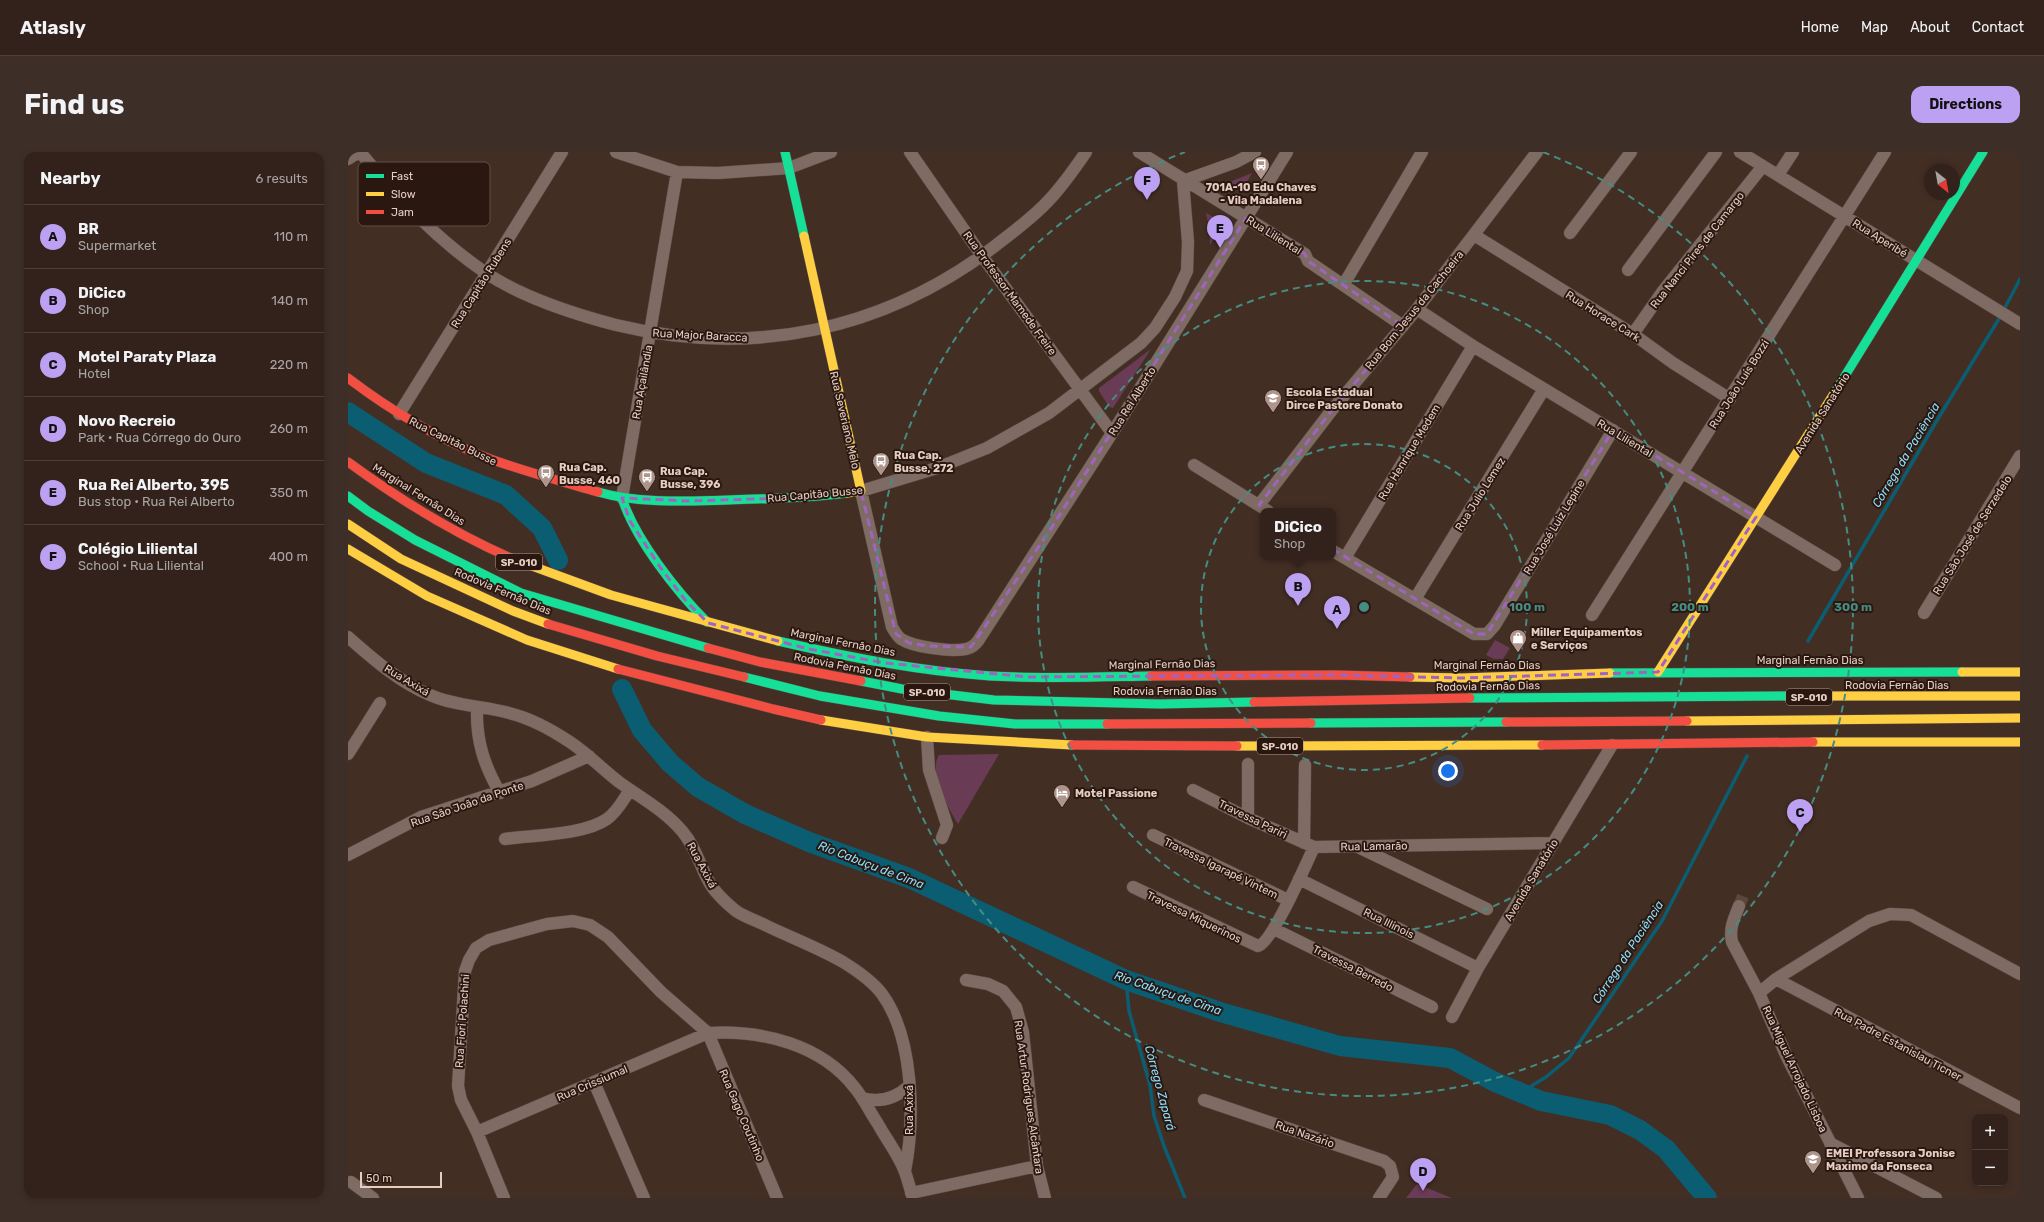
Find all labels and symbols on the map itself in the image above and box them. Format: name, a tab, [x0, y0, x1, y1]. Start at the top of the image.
bus stop icon: 701A-10 Edu Chaves - Vila Madalena	[1251, 155, 1271, 180]
legend	[358, 162, 490, 226]
north arrow	[1924, 164, 1960, 200]
pin: F	[1134, 167, 1160, 200]
text: Fast	[391, 170, 414, 183]
place label: 701A-10 Edu Chaves - Vila Madalena	[1206, 181, 1316, 207]
text: Slow	[391, 188, 416, 201]
street label: Rua Nanci Pires de Camargo	[1648, 189, 1747, 311]
text: Jam	[391, 206, 414, 219]
street label: Rua Liliental	[1244, 213, 1304, 258]
pin: E	[1207, 215, 1233, 248]
street label: Rua Aperibé	[1850, 217, 1909, 260]
street label: Rua Professor Mamede Freire	[960, 229, 1059, 358]
street label: Rua Capitão Rubens	[449, 236, 515, 331]
street label: Rua Bom Jesus da Cachoeira	[1362, 248, 1466, 372]
street label: Rua Horace Cark	[1563, 288, 1643, 345]
street label: Rua Major Baracca	[652, 327, 748, 344]
street label: Rua João Luís Bozzi	[1707, 338, 1772, 431]
street label: Rua Açailândia	[630, 344, 655, 420]
street label: Rua Rei Alberto	[1106, 365, 1159, 438]
street label: Rua Severiano Melo	[827, 370, 862, 470]
street label: Avenida Sanatório	[1792, 370, 1853, 456]
place label: Escola Estadual Dirce Pastore Donato	[1286, 386, 1403, 412]
school or university icon: Escola Estadual Dirce Pastore Donato	[1263, 388, 1283, 413]
water label: Córrego da Paciência	[1869, 400, 1943, 510]
street label: Rua Henrique Medem	[1376, 402, 1443, 503]
street label: Rua Capitão Busse	[407, 415, 499, 468]
street label: Rua Liliental	[1595, 417, 1655, 460]
place label: Rua Cap. Busse, 272	[894, 449, 954, 475]
bus stop icon: Rua Cap. Busse, 272	[871, 451, 891, 476]
street label: Rua Julio Lemez	[1453, 455, 1508, 533]
street label: Marginal Fernão Dias	[370, 461, 468, 528]
place label: Rua Cap. Busse, 460	[559, 461, 620, 487]
bus stop icon: Rua Cap. Busse, 460	[536, 463, 556, 488]
place label: Rua Cap. Busse, 396	[660, 465, 720, 491]
bus stop icon: Rua Cap. Busse, 396	[637, 467, 657, 492]
street label: Rua São José de Serzedelo	[1930, 473, 2015, 597]
street label: Rua José Luiz Lepine	[1521, 478, 1588, 577]
street label: Rua Capitão Busse	[767, 484, 863, 505]
road number: SP-010	[496, 554, 542, 570]
street label: Rodovia Fernão Dias	[452, 565, 554, 618]
pin: B	[1285, 573, 1311, 606]
pin: A	[1324, 596, 1350, 629]
centre of rings	[1357, 600, 1371, 614]
text: 100 m	[1509, 600, 1545, 614]
text: 200 m	[1671, 600, 1709, 614]
text: 300 m	[1834, 600, 1872, 614]
street label: Marginal Fernão Dias	[789, 626, 897, 659]
place label: Miller Equipamentos e Serviços	[1531, 626, 1642, 652]
shop icon: Miller Equipamentos e Serviços	[1508, 628, 1528, 653]
street label: Rodovia Fernão Dias	[793, 650, 898, 683]
street label: Marginal Fernão Dias	[1757, 654, 1864, 667]
street label: Marginal Fernão Dias	[1109, 657, 1216, 672]
street label: Marginal Fernão Dias	[1434, 659, 1541, 672]
street label: Rua Axixá	[382, 662, 432, 699]
street label: Rodovia Fernão Dias	[1436, 679, 1540, 694]
street label: Rodovia Fernão Dias	[1845, 679, 1949, 692]
road number: SP-010	[904, 684, 950, 700]
street label: Rodovia Fernão Dias	[1113, 685, 1217, 698]
road number: SP-010	[1786, 689, 1832, 705]
road number: SP-010	[1257, 738, 1303, 754]
your location	[1438, 761, 1458, 781]
street label: Rua São João da Ponte	[409, 779, 525, 830]
hotel icon: Motel Passione	[1052, 783, 1072, 808]
place label: Motel Passione	[1075, 787, 1158, 800]
street label: Travessa Pariri	[1217, 797, 1289, 842]
pin: C	[1787, 799, 1813, 832]
street label: Travessa Igarapé Vintem	[1162, 835, 1280, 902]
street label: Avenida Sanatório	[1502, 837, 1561, 924]
water label: Rio Cabuçu de Cima	[816, 838, 926, 892]
street label: Rua Lamarão	[1340, 839, 1408, 854]
street label: Rua Axixá	[684, 840, 719, 890]
street label: Travessa Miquerinos	[1144, 889, 1244, 946]
water label: Córrego da Paciência	[1590, 898, 1666, 1006]
street label: Rua Illinois	[1361, 906, 1417, 941]
street label: Travessa Berredo	[1310, 943, 1395, 994]
water label: Rio Cabuçu de Cima	[1113, 968, 1223, 1018]
street label: Rua Fiori Polachini	[453, 974, 472, 1069]
street label: Rua Miguel Arrojado Lisboa	[1759, 1004, 1830, 1135]
street label: Rua Padre Estanislau Ticner	[1832, 1005, 1964, 1084]
street label: Rua Artur Rodrigues Alcântara	[1011, 1019, 1046, 1175]
water label: Córrego Zapará	[1142, 1044, 1178, 1132]
street label: Rua Crissiumal	[555, 1063, 630, 1104]
street label: Rua Gago Coutinho	[716, 1067, 767, 1163]
street label: Rua Axixá	[903, 1085, 916, 1135]
street label: Rua Nazário	[1274, 1118, 1336, 1151]
place label: EMEI Professora Jonise Maximo da Fonseca	[1826, 1147, 1955, 1173]
school or university icon: EMEI Professora Jonise Maximo da Fonseca	[1803, 1149, 1823, 1174]
pin: D	[1410, 1158, 1436, 1191]
scale bar	[360, 1170, 442, 1189]

